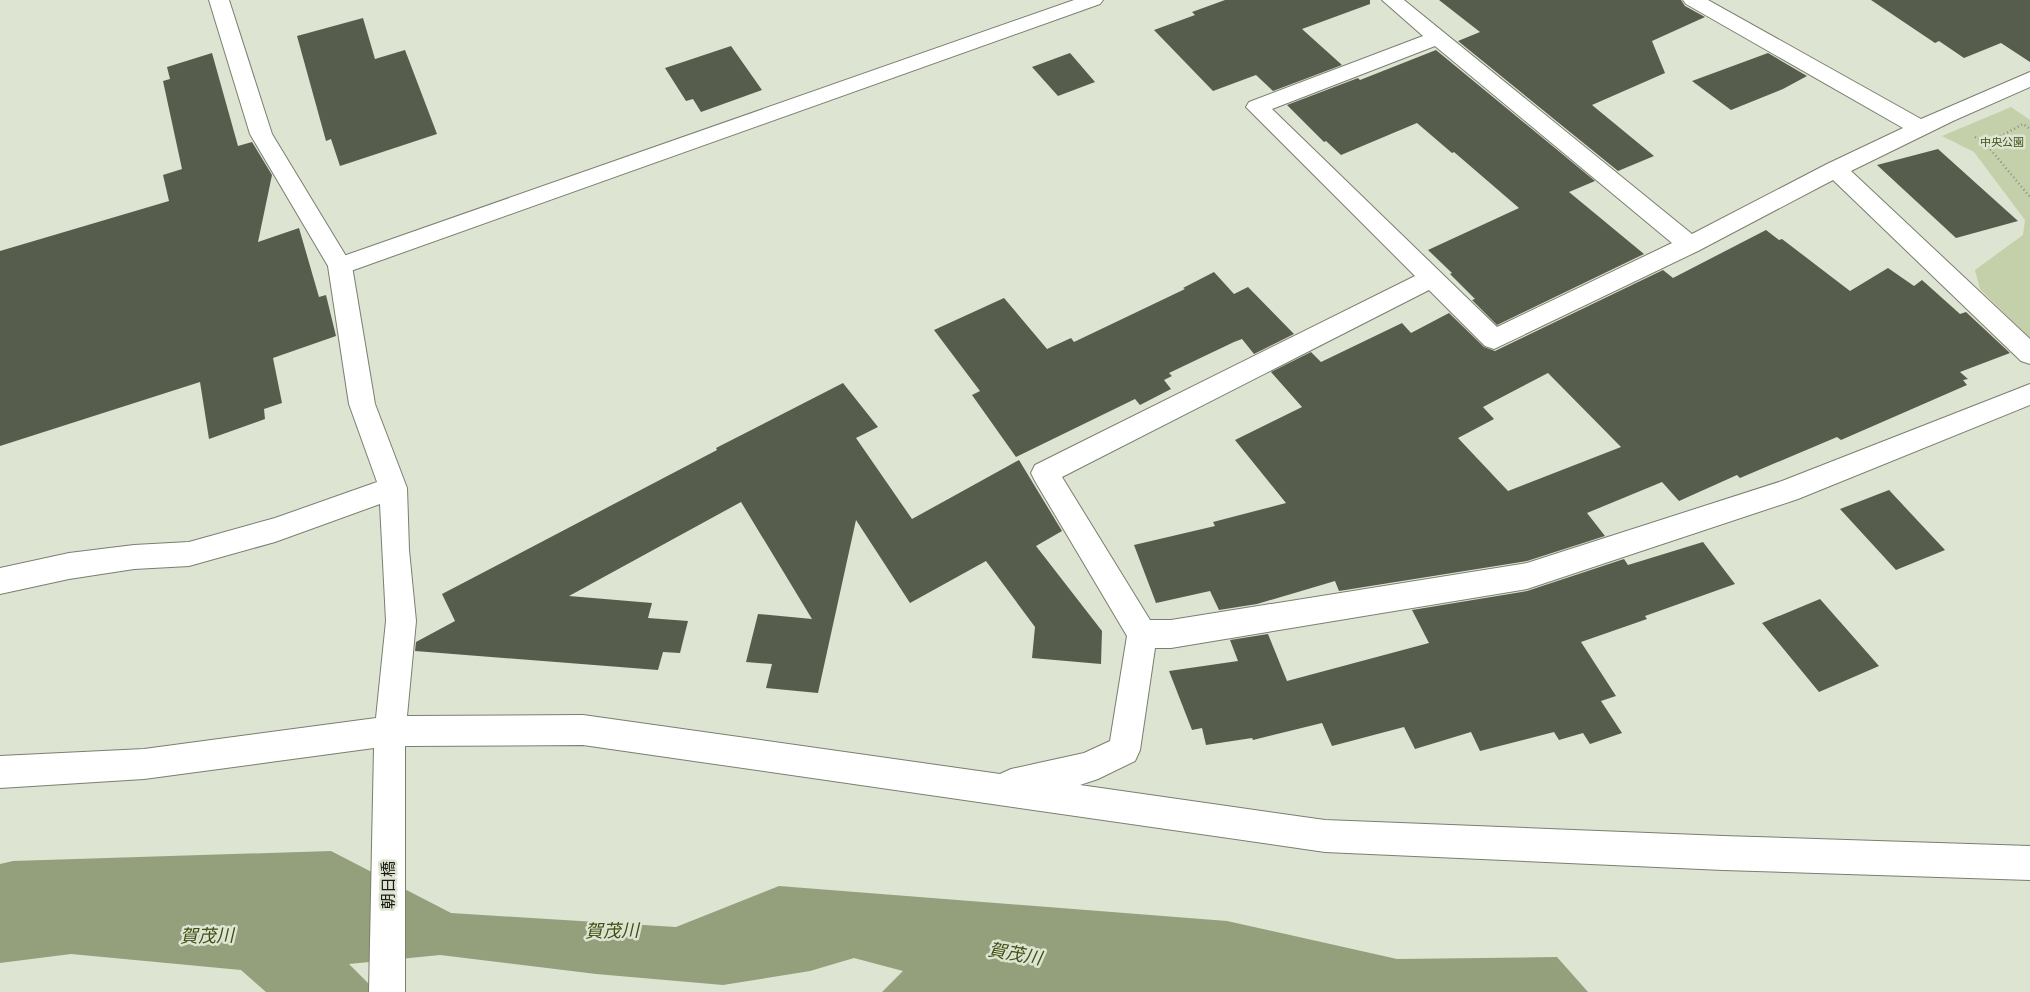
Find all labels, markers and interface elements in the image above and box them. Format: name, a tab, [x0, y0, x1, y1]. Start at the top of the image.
park label: 中央公園	[1980, 135, 2024, 150]
street label: 朝日橋	[378, 861, 400, 909]
water label: 賀茂川	[585, 918, 641, 944]
water label: 賀茂川	[180, 923, 236, 949]
water label: 賀茂川	[986, 937, 1046, 972]

